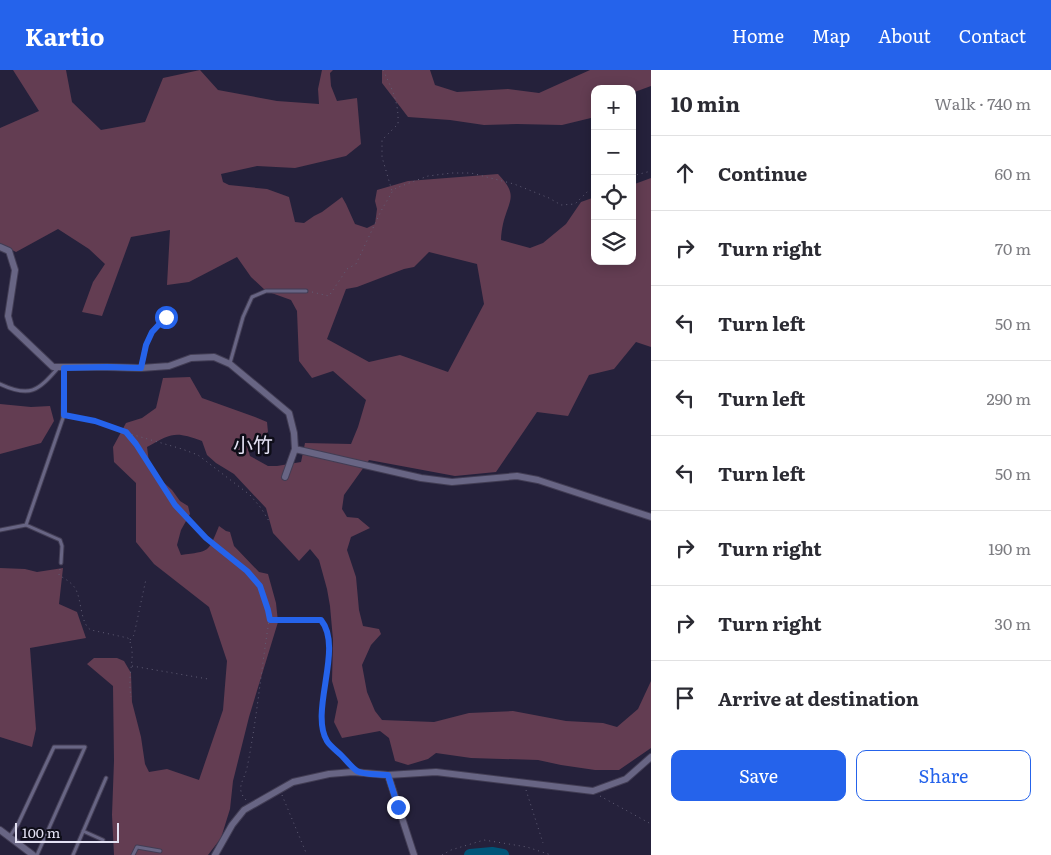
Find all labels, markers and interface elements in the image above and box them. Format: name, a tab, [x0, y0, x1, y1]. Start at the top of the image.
text: Kartio	[25, 18, 104, 53]
text: Home	[732, 22, 784, 49]
text: Map	[812, 22, 850, 49]
text: About	[878, 22, 931, 49]
text: Contact	[959, 22, 1026, 49]
map controls	[591, 85, 636, 265]
button: +	[591, 85, 636, 130]
text: 10 min	[671, 87, 740, 118]
text: Walk · 740 m	[935, 91, 1031, 115]
button: −	[591, 130, 636, 175]
icon: ahead	[671, 159, 699, 187]
text: Continue	[718, 159, 807, 187]
text: 60 m	[994, 161, 1031, 185]
button: locate	[591, 175, 636, 220]
button: layers	[591, 220, 636, 265]
icon: right	[671, 234, 699, 262]
text: Turn right	[718, 234, 822, 262]
text: 70 m	[995, 236, 1031, 260]
route start	[155, 306, 178, 329]
icon: left	[671, 309, 699, 337]
text: Turn left	[718, 309, 805, 337]
text: 50 m	[995, 311, 1031, 335]
icon: left	[671, 384, 699, 412]
text: Turn left	[718, 384, 805, 412]
text: 290 m	[987, 386, 1031, 410]
district label: 小竹	[233, 428, 273, 458]
icon: left	[671, 459, 699, 487]
text: Turn left	[718, 459, 805, 487]
text: 50 m	[995, 461, 1031, 485]
icon: right	[671, 534, 699, 562]
text: Turn right	[718, 534, 822, 562]
text: 190 m	[988, 536, 1031, 560]
icon: right	[671, 609, 699, 637]
text: Turn right	[718, 609, 822, 637]
text: 30 m	[994, 611, 1031, 635]
icon: arrive	[671, 684, 699, 712]
text: Arrive at destination	[718, 684, 919, 712]
button: Save	[671, 750, 846, 801]
button: Share	[856, 750, 1031, 801]
route end	[387, 796, 410, 819]
scale bar	[15, 820, 119, 843]
text: 100 m	[22, 822, 60, 842]

